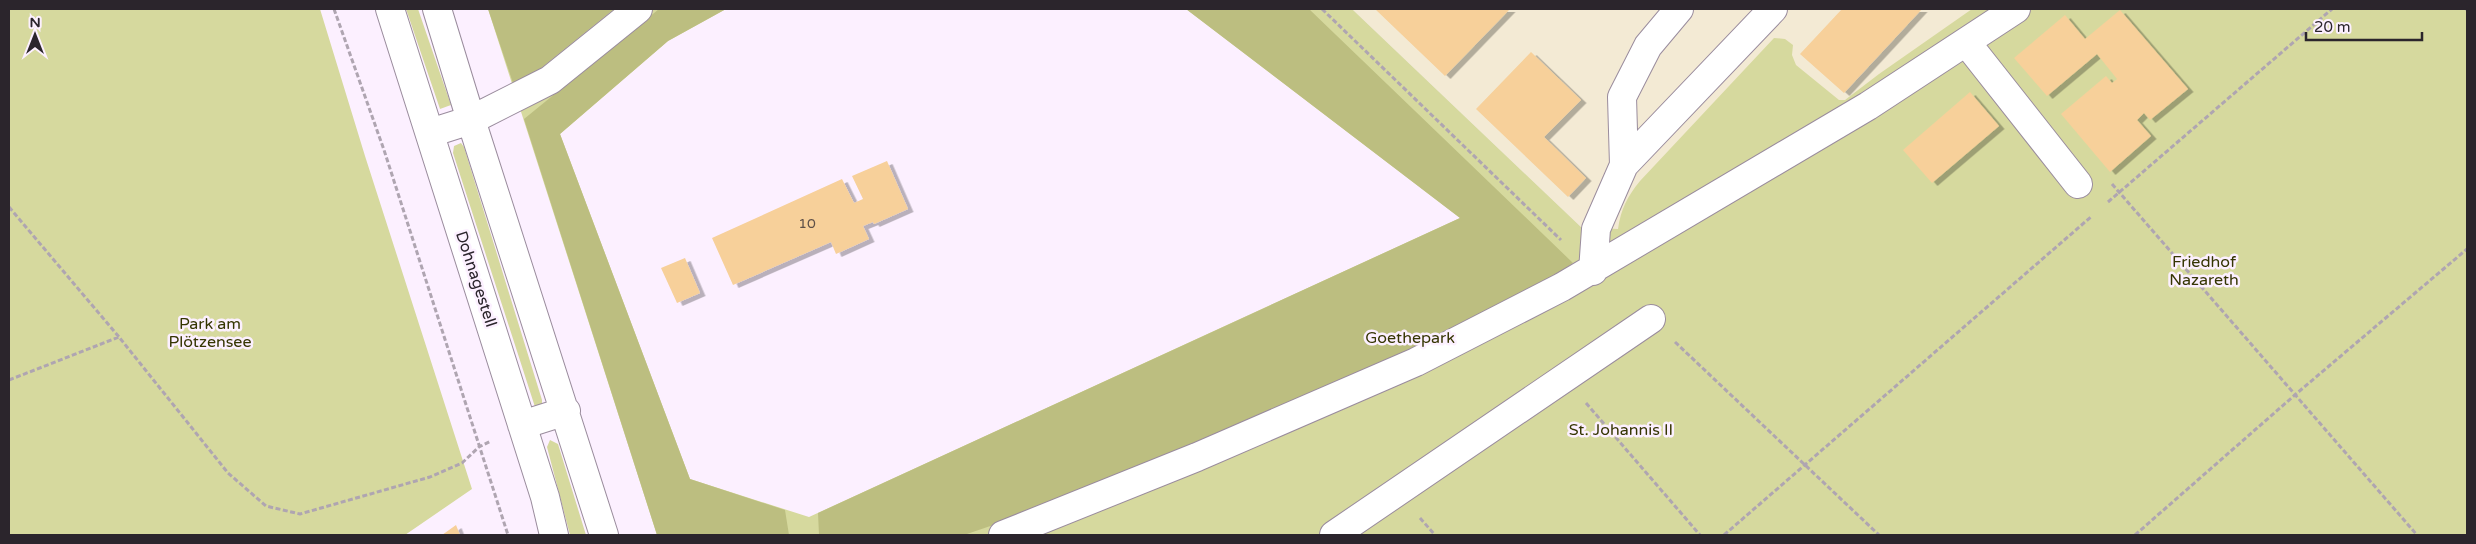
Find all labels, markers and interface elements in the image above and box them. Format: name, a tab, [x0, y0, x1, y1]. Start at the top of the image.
north arrow	[10, 10, 60, 60]
scale bar	[2306, 10, 2422, 42]
text: N	[29, 14, 41, 31]
text: 20 m	[2314, 18, 2351, 36]
house number: 10	[798, 215, 816, 232]
street label: Dohnagestell	[451, 228, 501, 330]
park label: Friedhof Nazareth	[2169, 252, 2239, 290]
park label: Park am Plötzensee	[169, 314, 251, 352]
park label: Goethepark	[1365, 328, 1455, 348]
park label: St. Johannis II	[1569, 420, 1673, 440]

